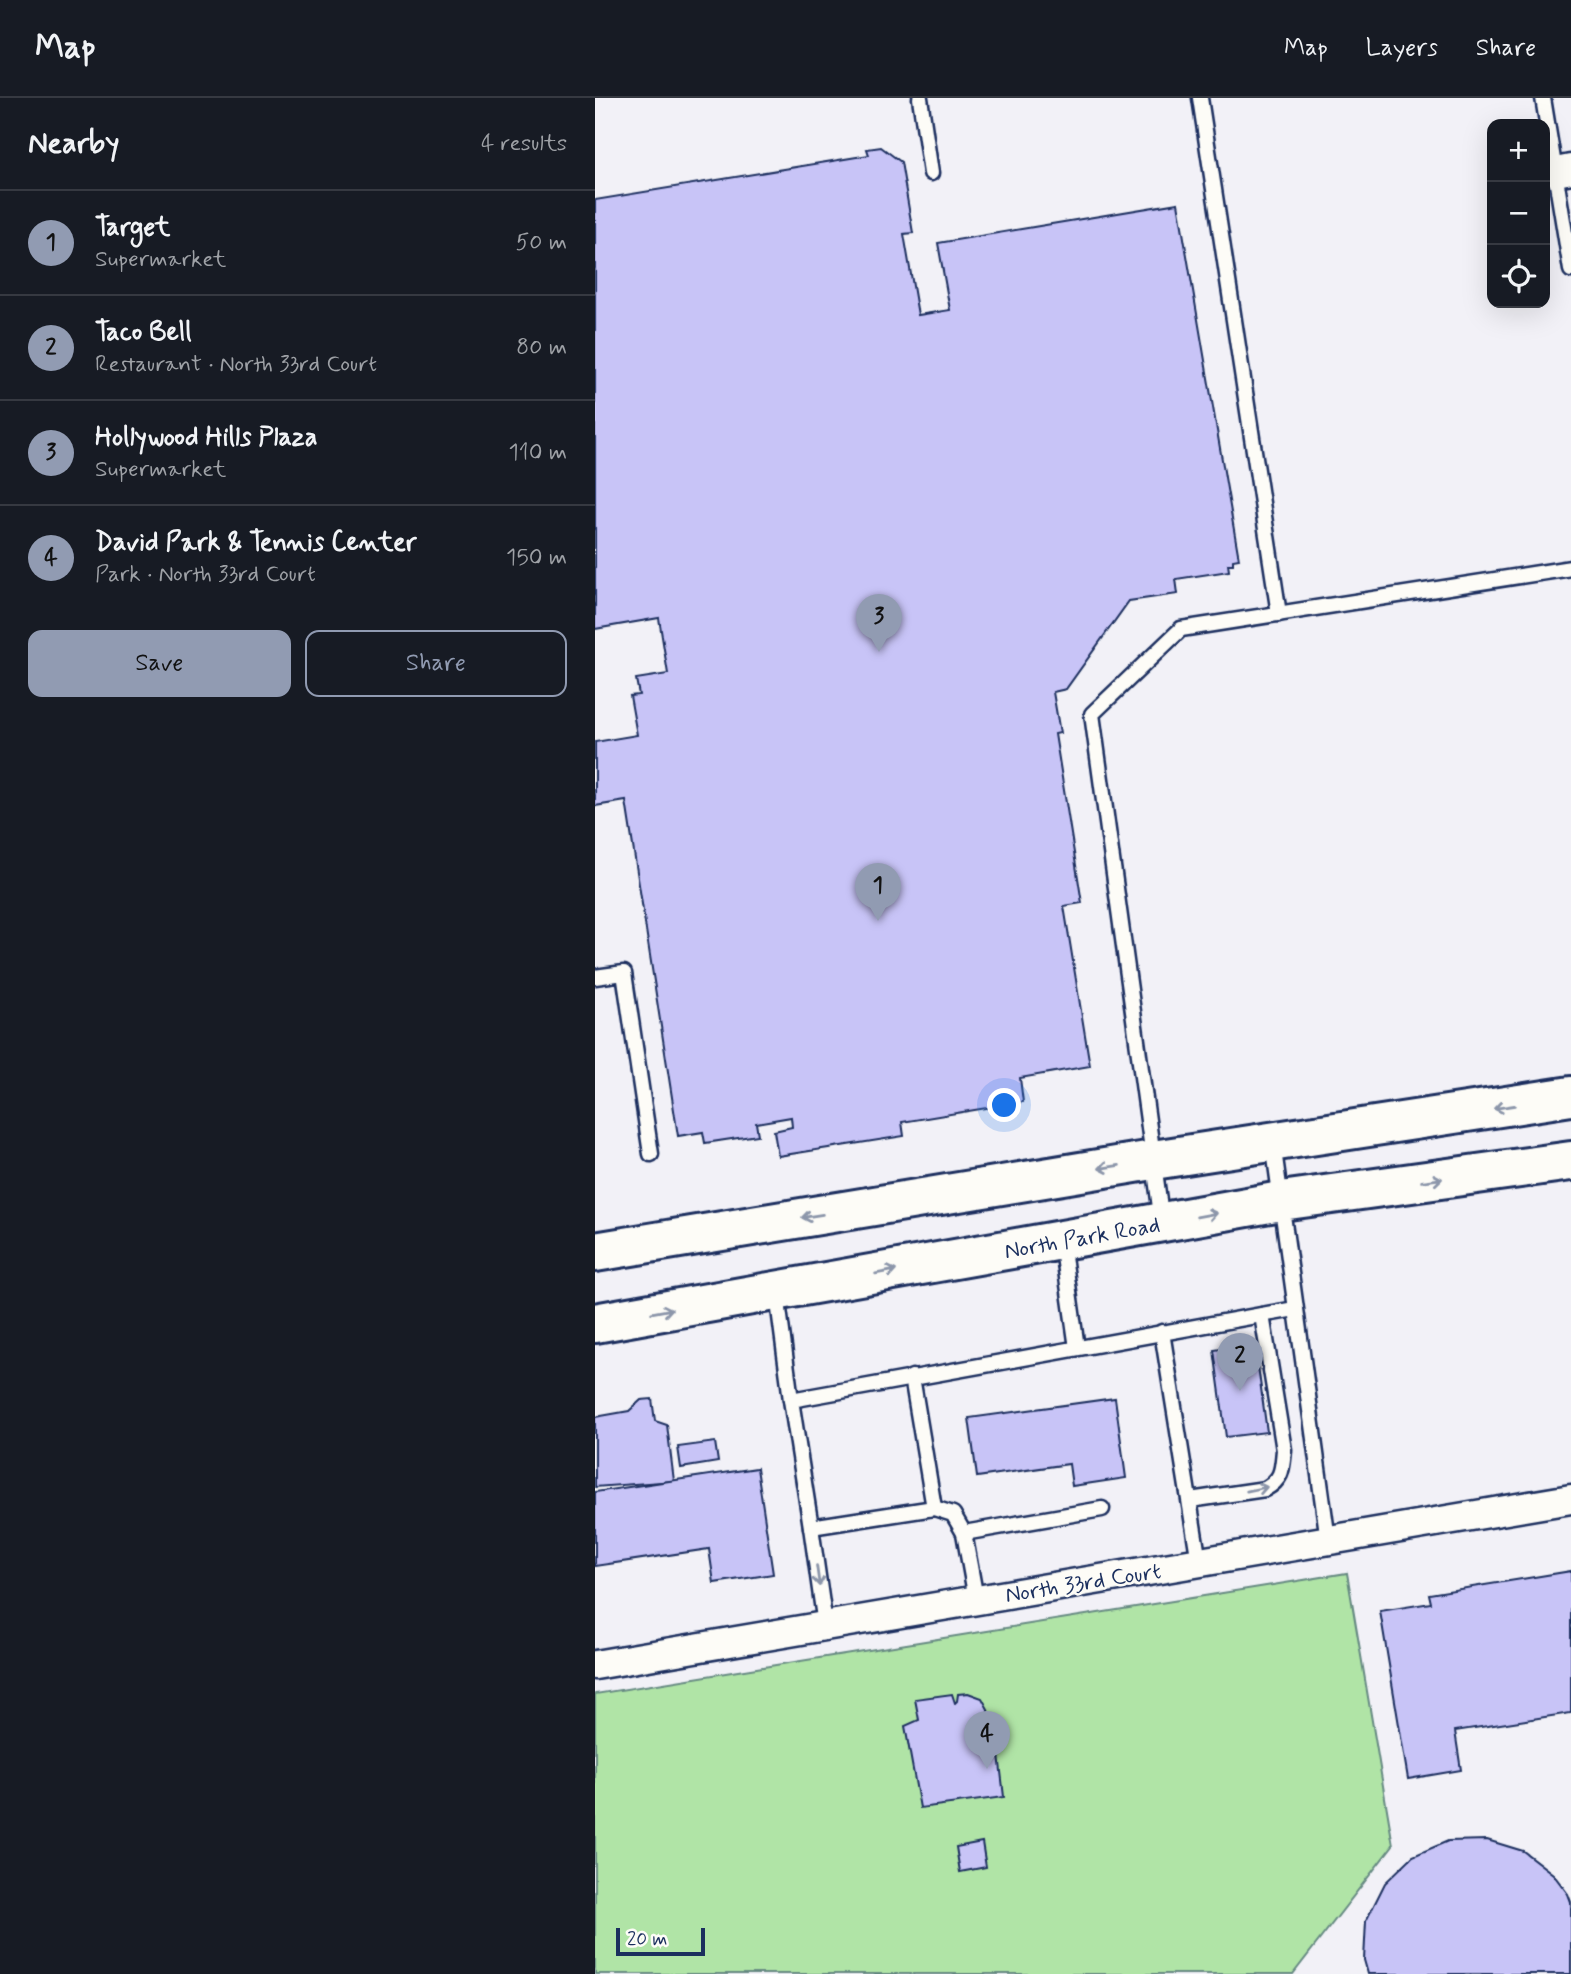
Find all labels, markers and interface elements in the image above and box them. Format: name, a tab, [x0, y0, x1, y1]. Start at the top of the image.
text: Map	[35, 26, 95, 70]
text: Map	[1284, 33, 1328, 64]
text: Layers	[1366, 33, 1438, 64]
text: Share	[1476, 33, 1536, 64]
map controls	[1487, 119, 1550, 308]
button: +	[1487, 119, 1550, 182]
text: Nearby	[28, 124, 119, 163]
text: 4 results	[481, 129, 567, 159]
button: −	[1487, 182, 1550, 245]
text: Target	[95, 211, 170, 245]
text: 1	[46, 228, 56, 258]
text: 50 m	[516, 228, 567, 258]
text: Supermarket	[95, 245, 226, 275]
button: locate	[1487, 245, 1550, 308]
text: Taco Bell	[95, 316, 192, 350]
text: 2	[45, 333, 57, 363]
text: 80 m	[516, 333, 567, 363]
text: Restaurant · North 33rd Court	[95, 350, 377, 380]
text: Hollywood Hills Plaza	[95, 421, 317, 455]
text: 3	[46, 438, 56, 468]
text: 110 m	[508, 438, 567, 468]
text: Supermarket	[95, 455, 226, 485]
text: David Park & Tennis Center	[95, 526, 417, 560]
text: 4	[44, 543, 58, 573]
text: 150 m	[506, 543, 567, 573]
text: Park · North 33rd Court	[95, 560, 316, 590]
pin: 3	[856, 594, 902, 652]
button: Save	[28, 630, 291, 697]
button: Share	[305, 630, 567, 697]
pin: 1	[855, 863, 901, 921]
your location	[987, 1088, 1021, 1122]
one-way arrow	[1493, 1100, 1515, 1113]
one-way arrow	[1098, 1161, 1121, 1174]
one-way arrow	[1420, 1174, 1442, 1187]
one-way arrow	[1195, 1208, 1218, 1221]
one-way arrow	[801, 1210, 824, 1223]
street label: North Park Road	[1002, 1211, 1163, 1267]
one-way arrow	[874, 1265, 897, 1278]
one-way arrow	[650, 1304, 673, 1317]
pin: 2	[1217, 1333, 1263, 1391]
one-way arrow	[1245, 1482, 1268, 1495]
street label: North 33rd Court	[1003, 1557, 1163, 1611]
one-way arrow	[812, 1564, 825, 1587]
pin: 4	[964, 1711, 1010, 1769]
scale bar	[616, 1925, 705, 1957]
text: 20 m	[627, 1927, 667, 1952]

